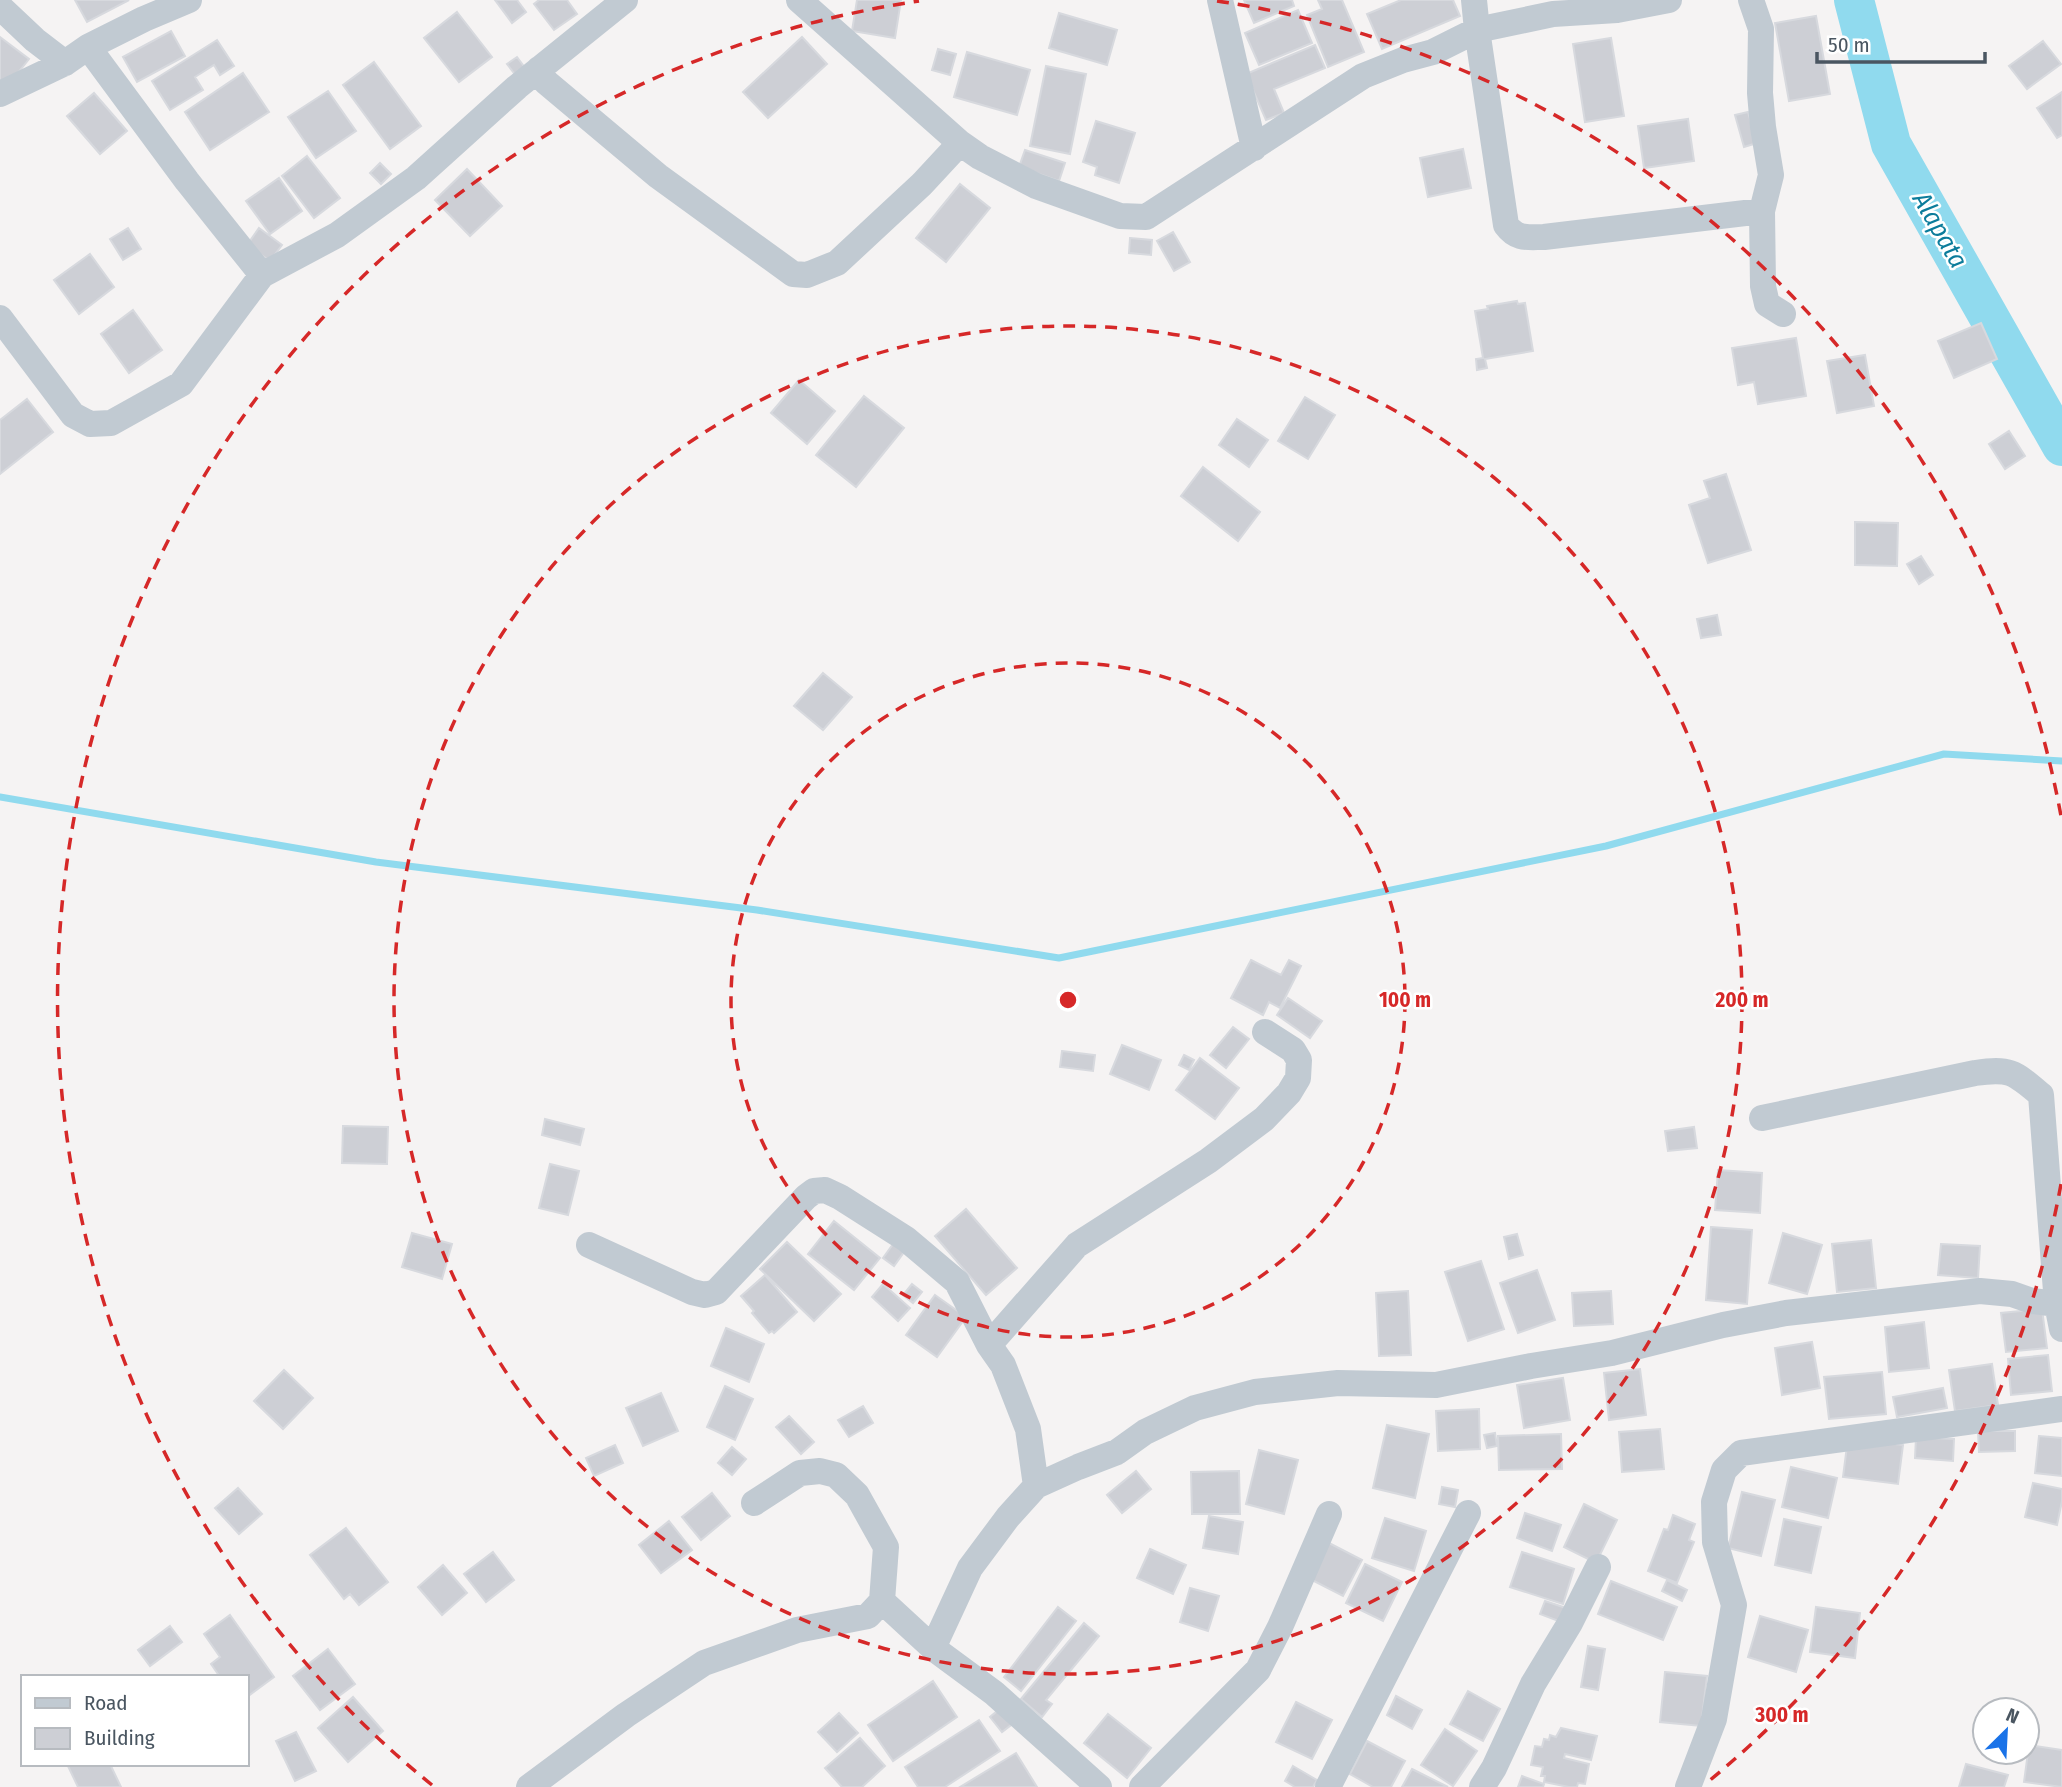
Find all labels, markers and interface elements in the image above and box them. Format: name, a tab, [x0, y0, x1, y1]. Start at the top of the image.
scale bar	[1817, 21, 1985, 65]
text: 50 m	[1828, 32, 1870, 58]
water label: Alapata	[1905, 186, 1974, 273]
text: 100 m	[1379, 987, 1431, 1013]
text: 200 m	[1714, 987, 1769, 1013]
centre of rings	[1056, 988, 1080, 1012]
legend	[21, 1675, 248, 1766]
text: Road	[84, 1690, 128, 1716]
north arrow	[1971, 1696, 2041, 1766]
text: 300 m	[1754, 1702, 1809, 1728]
text: N	[2003, 1703, 2023, 1729]
text: Building	[84, 1725, 155, 1751]

